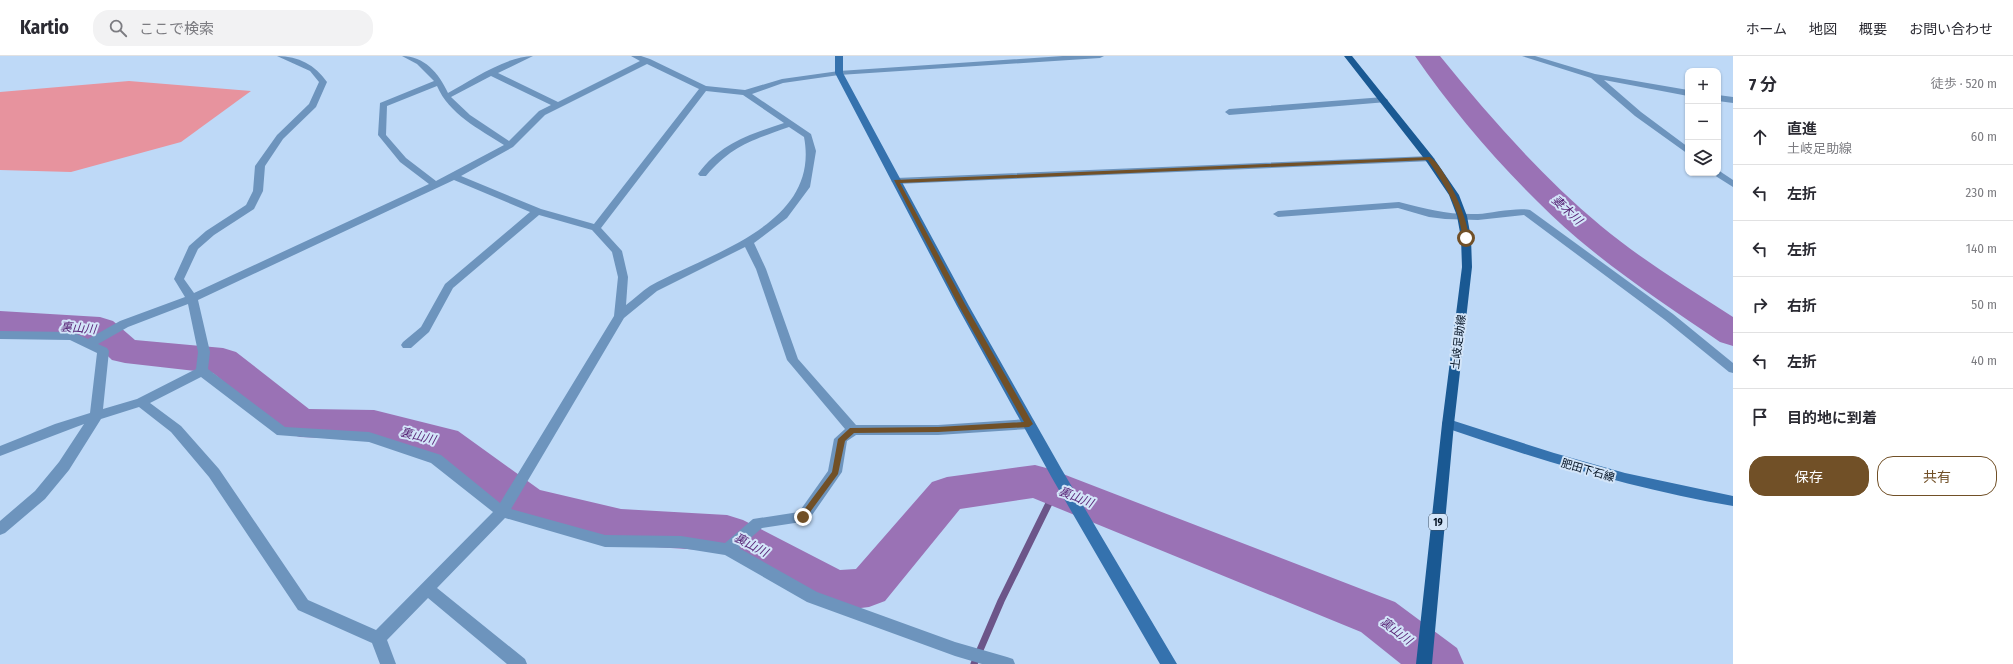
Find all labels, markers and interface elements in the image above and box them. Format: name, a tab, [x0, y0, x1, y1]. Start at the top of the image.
search box	[93, 10, 373, 46]
text: Kartio	[20, 16, 69, 39]
icon: search	[107, 17, 129, 39]
text: ここで検索	[139, 20, 214, 38]
text: ホーム	[1745, 21, 1787, 38]
text: 地図	[1809, 21, 1837, 38]
text: 概要	[1859, 21, 1887, 38]
text: お問い合わせ	[1909, 21, 1993, 38]
map controls	[1685, 68, 1721, 176]
button: +	[1685, 68, 1721, 104]
text: 7 分	[1749, 74, 1777, 95]
text: 徒歩 · 520 m	[1931, 76, 1997, 91]
button: −	[1685, 104, 1721, 140]
text: 直進	[1787, 120, 1817, 138]
icon: ahead	[1749, 126, 1771, 148]
text: 60 m	[1971, 129, 1997, 144]
button: layers	[1685, 140, 1721, 176]
text: 土岐足助線	[1787, 141, 1852, 156]
icon: left	[1749, 182, 1771, 204]
text: 左折	[1787, 185, 1817, 203]
text: 230 m	[1966, 185, 1997, 200]
water label: 妻木川	[1549, 193, 1586, 229]
route start	[1457, 229, 1475, 247]
icon: left	[1749, 238, 1771, 260]
text: 左折	[1787, 241, 1817, 259]
text: 140 m	[1966, 241, 1997, 256]
icon: right	[1749, 294, 1771, 316]
text: 右折	[1787, 297, 1817, 315]
text: 50 m	[1971, 297, 1997, 312]
street label: 土岐足助線	[1449, 314, 1468, 370]
water label: 裏山川	[59, 319, 99, 337]
icon: left	[1749, 350, 1771, 372]
text: 左折	[1787, 353, 1817, 371]
text: 40 m	[1971, 353, 1997, 368]
icon: arrive	[1749, 406, 1771, 428]
text: 目的地に到着	[1787, 409, 1877, 427]
water label: 裏山川	[399, 425, 439, 448]
button: 保存	[1749, 456, 1869, 496]
button: 共有	[1877, 456, 1997, 496]
street label: 肥田下石線	[1560, 457, 1616, 484]
water label: 裏山川	[1057, 484, 1097, 511]
route end	[794, 508, 812, 526]
road number: 19	[1429, 514, 1447, 530]
water label: 裏山川	[732, 530, 772, 561]
water label: 裏山川	[1377, 615, 1416, 649]

